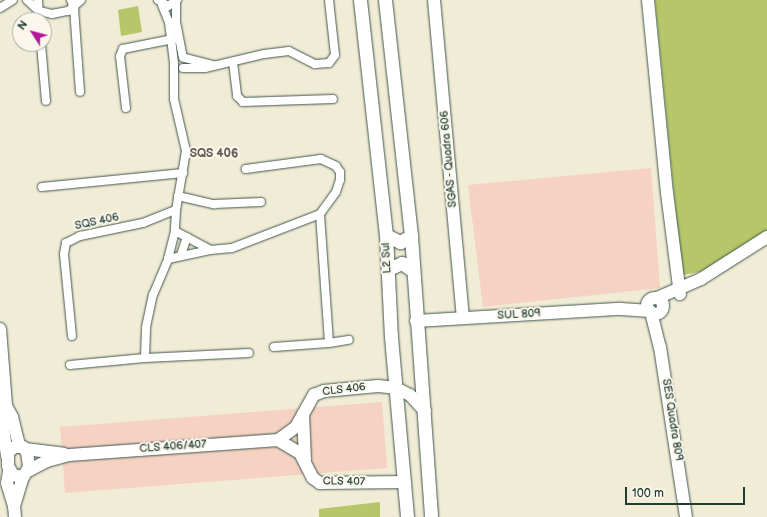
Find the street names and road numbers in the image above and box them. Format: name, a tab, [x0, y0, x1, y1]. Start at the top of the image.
street label: SGAS - Quadra 606	[438, 110, 460, 208]
street label: SQS 406	[74, 211, 120, 233]
street label: L2 Sul	[380, 242, 394, 274]
street label: SUL 809	[497, 307, 541, 323]
street label: SES Quadra 809	[659, 378, 685, 462]
street label: CLS 406	[322, 381, 366, 399]
street label: CLS 406/407	[139, 438, 207, 456]
street label: CLS 407	[323, 475, 365, 489]

